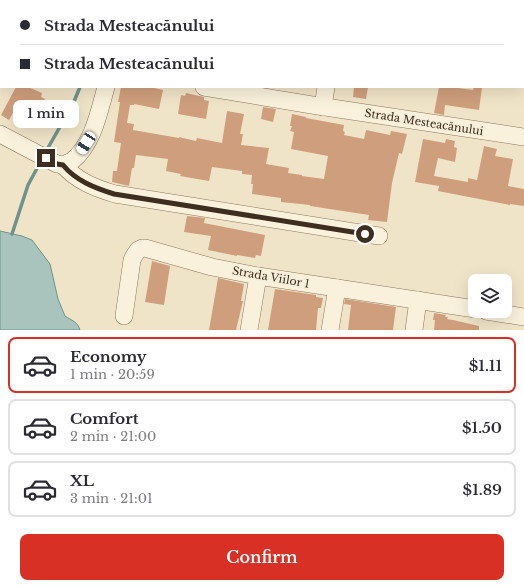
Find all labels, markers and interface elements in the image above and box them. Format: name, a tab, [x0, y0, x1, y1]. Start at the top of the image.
text: Strada Mesteacănului	[44, 16, 214, 35]
text: Strada Mesteacănului	[44, 54, 214, 73]
callout: 1 min	[13, 100, 79, 128]
text: 1 min	[27, 105, 65, 122]
street label: Strada Mesteacănului	[363, 106, 485, 138]
car	[74, 130, 98, 156]
route end	[37, 149, 55, 167]
route start	[356, 225, 374, 243]
street label: Strada Viilor 1	[231, 263, 311, 291]
map controls	[468, 274, 512, 318]
button: layers	[468, 274, 512, 318]
icon: car	[22, 347, 58, 383]
text: Economy	[70, 347, 147, 366]
text: $1.11	[469, 356, 502, 375]
text: 1 min · 20:59	[70, 366, 155, 383]
icon: car	[22, 409, 58, 445]
text: Comfort	[70, 409, 138, 428]
text: $1.50	[462, 418, 502, 437]
text: 2 min · 21:00	[70, 428, 156, 445]
icon: car	[22, 471, 58, 507]
text: XL	[70, 471, 94, 490]
text: $1.89	[463, 480, 502, 499]
text: 3 min · 21:01	[70, 490, 153, 507]
button: Confirm	[20, 534, 504, 580]

